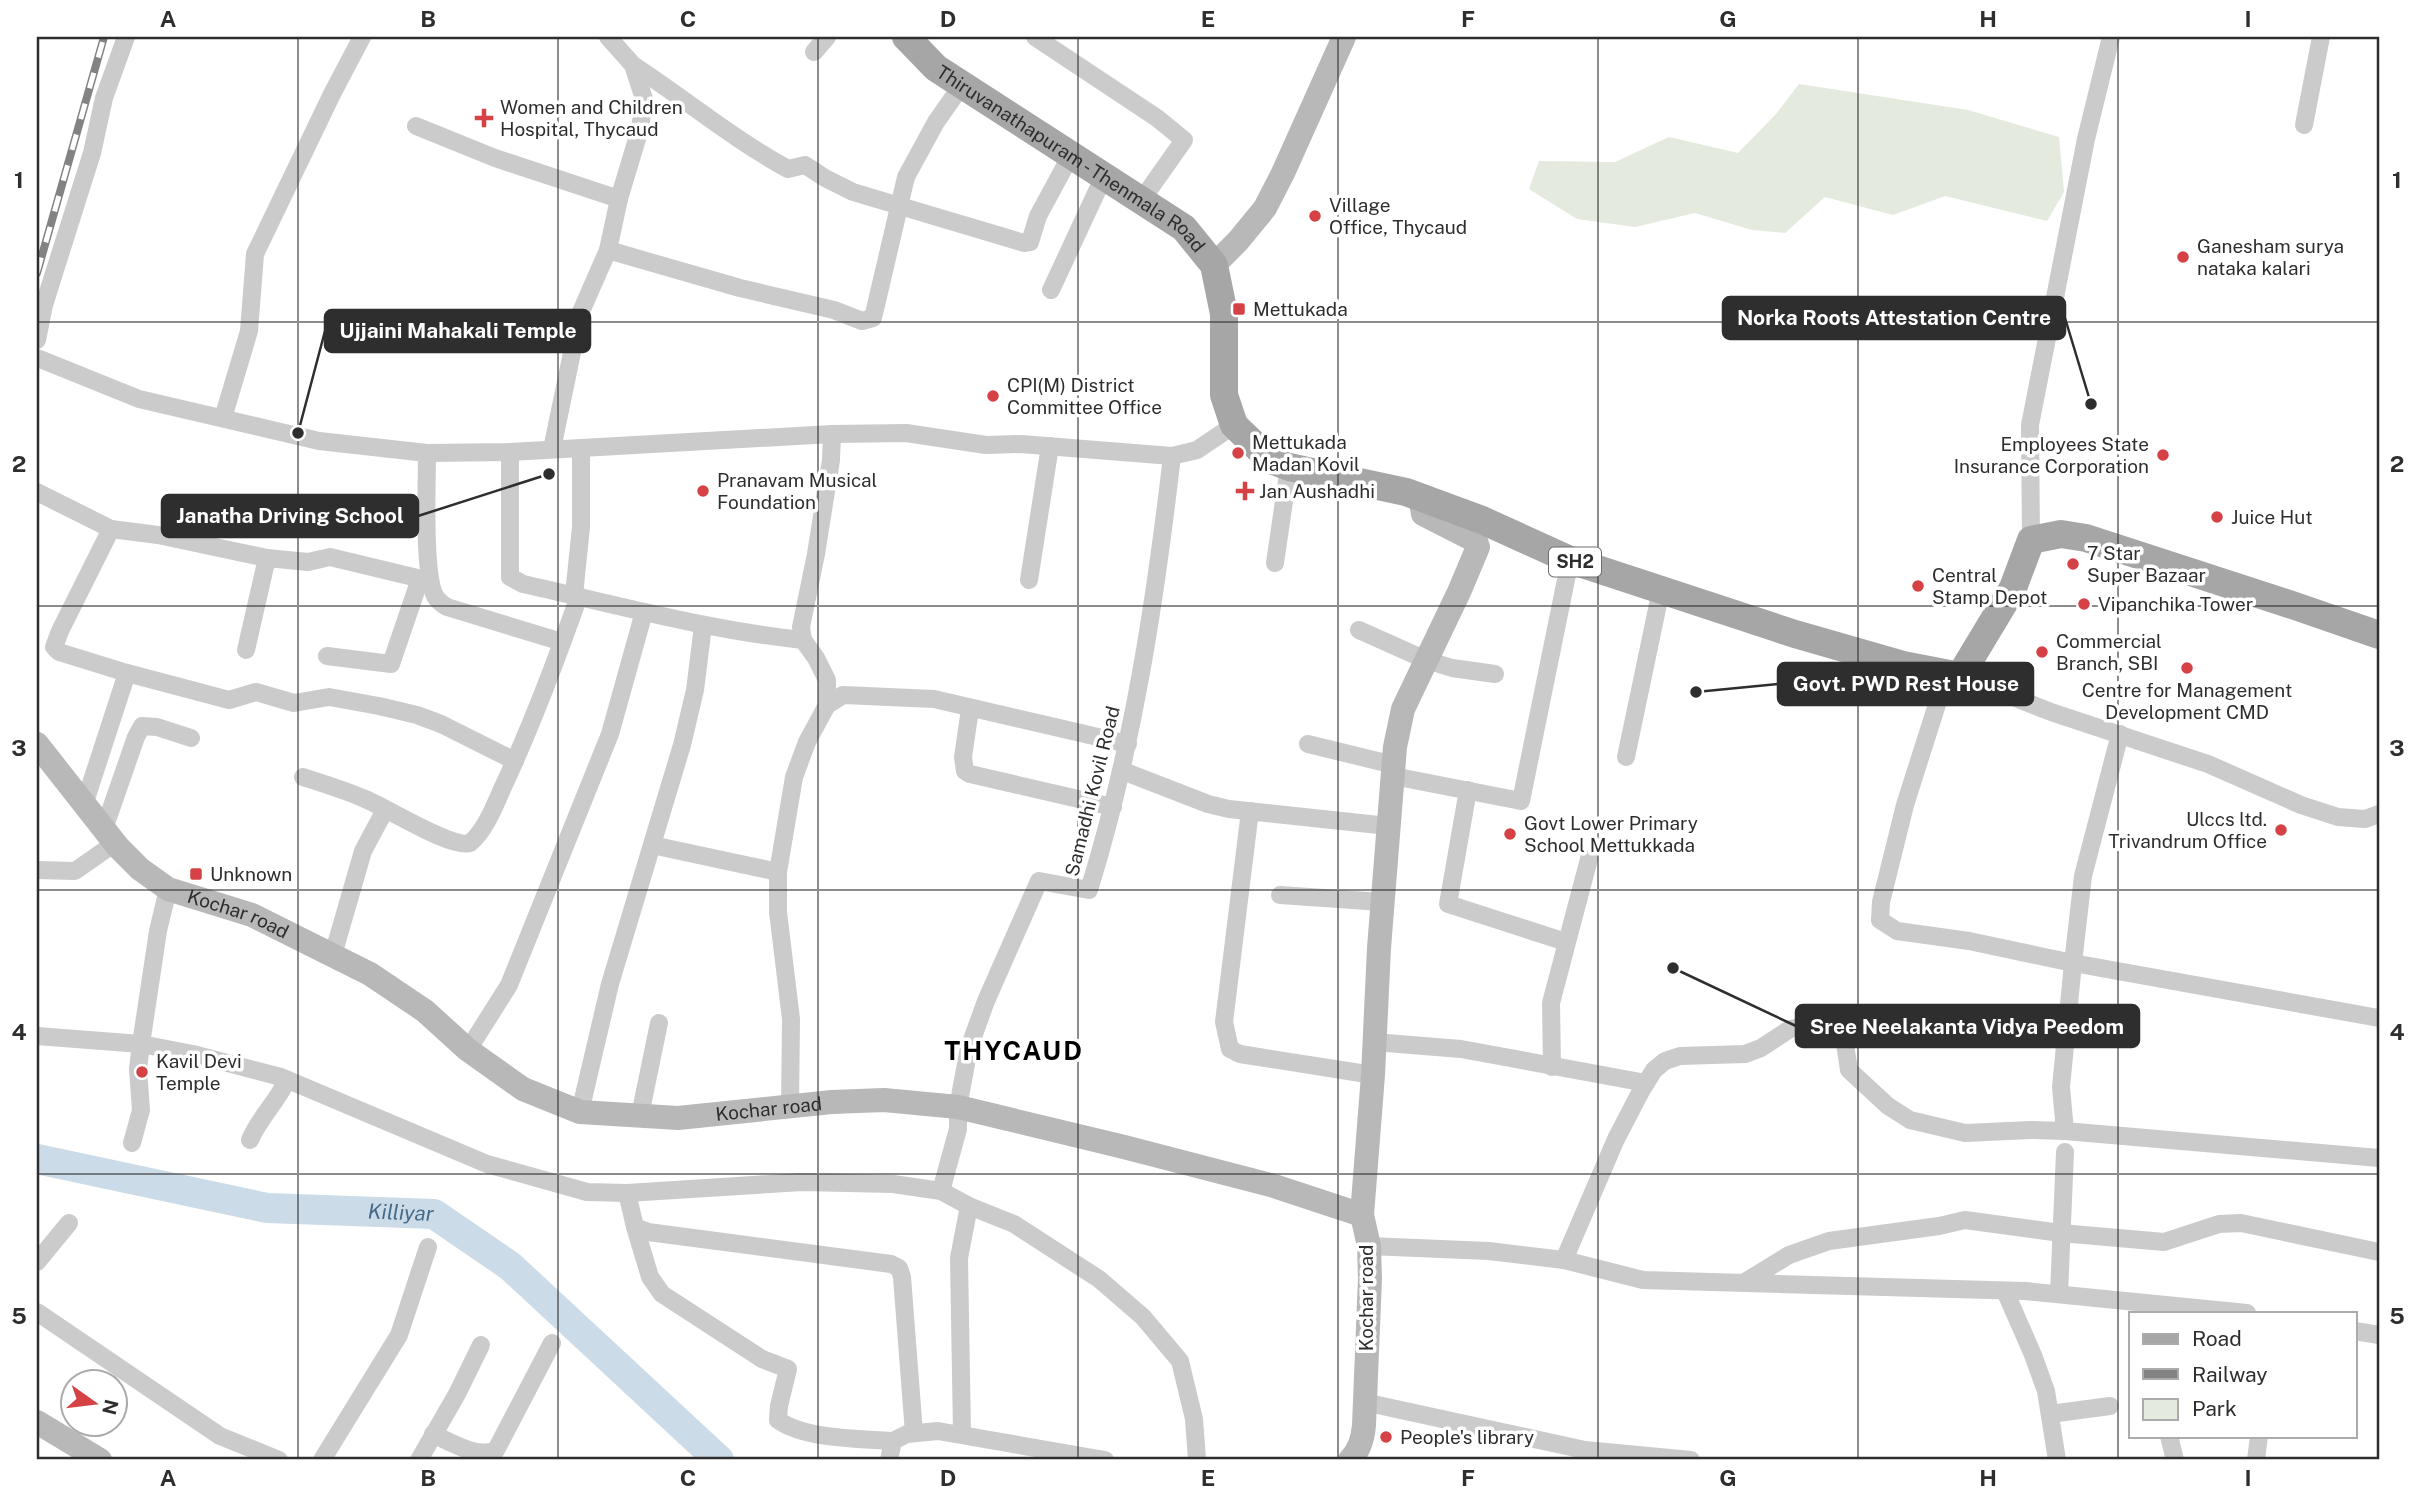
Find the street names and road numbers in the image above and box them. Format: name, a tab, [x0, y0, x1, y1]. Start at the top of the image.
street label: Thiruvanathapuram - Thenmala Road	[933, 60, 1210, 256]
road number: SH2	[1549, 548, 1601, 576]
street label: Samadhi Kovil Road	[1060, 704, 1124, 878]
street label: Kochar road	[185, 885, 293, 943]
street label: Kochar road	[715, 1092, 823, 1125]
street label: Kochar road	[1355, 1245, 1377, 1351]

